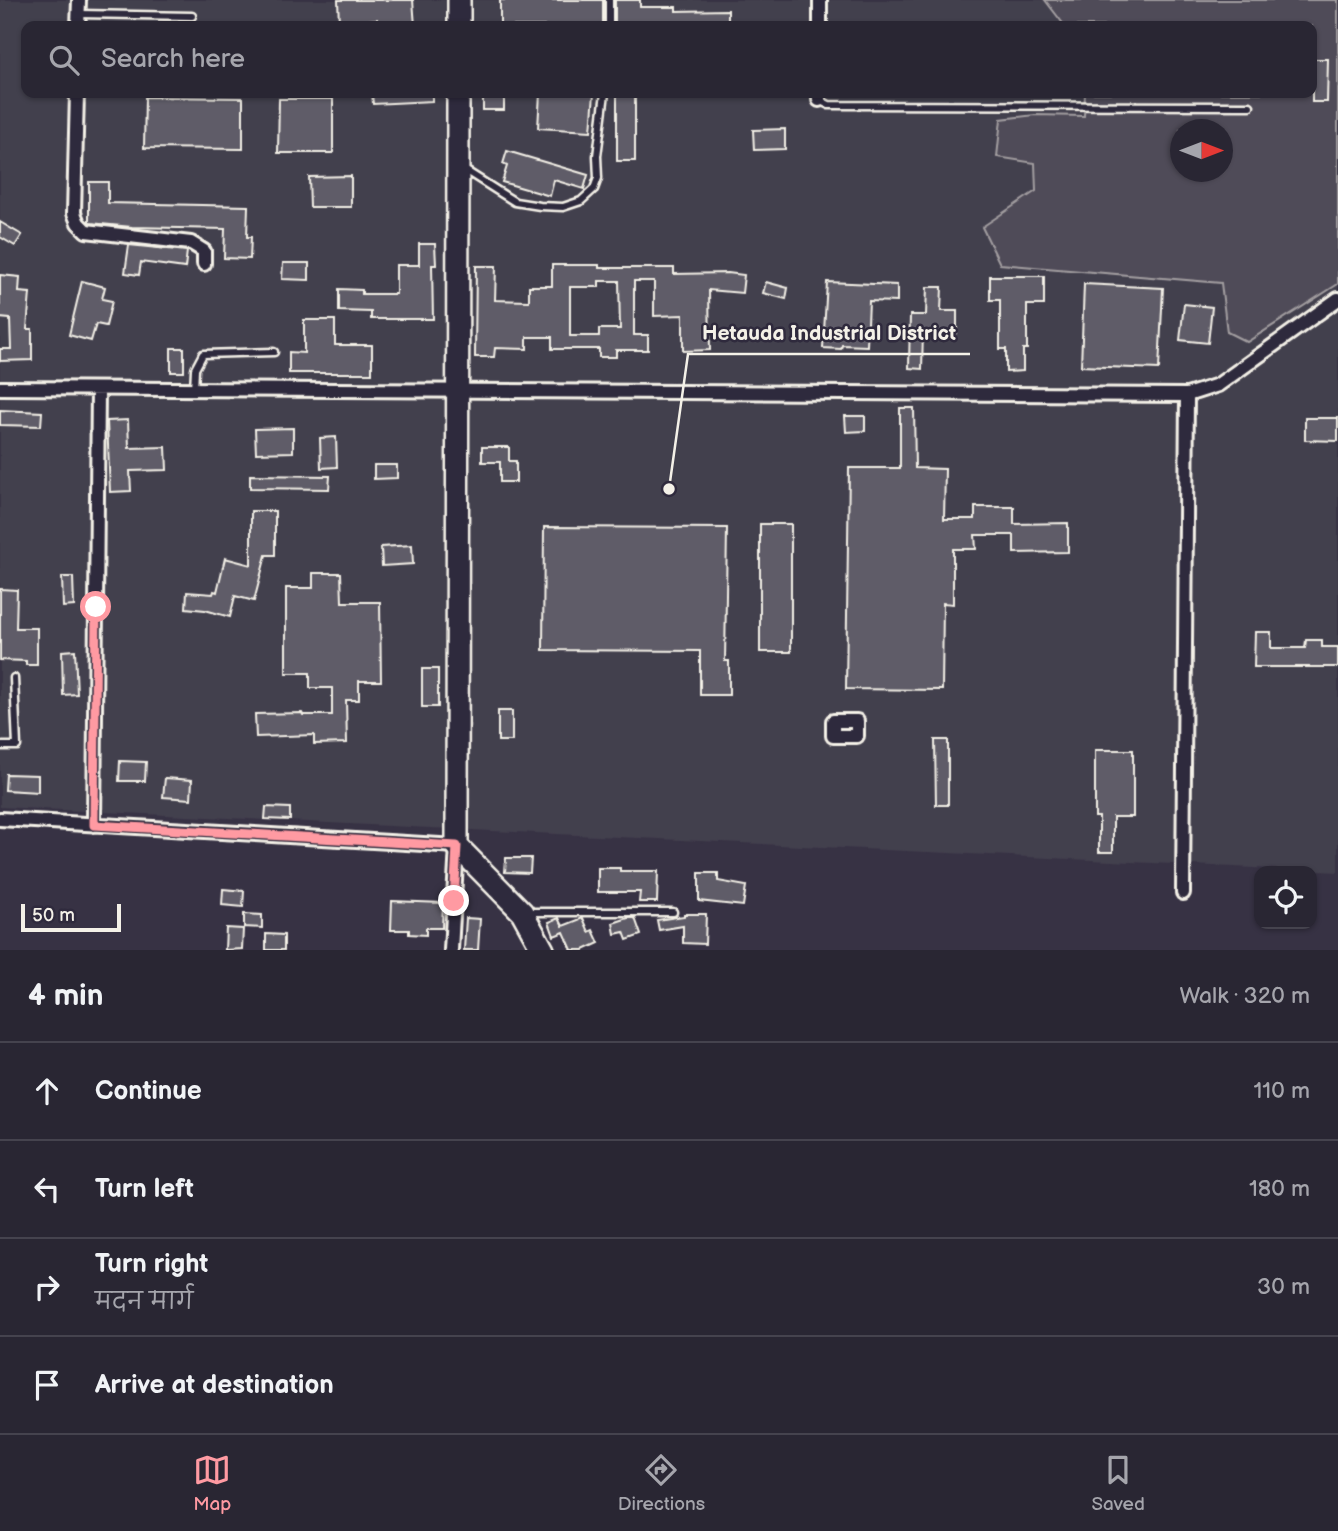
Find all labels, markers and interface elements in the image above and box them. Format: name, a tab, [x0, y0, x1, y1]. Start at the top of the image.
search box	[21, 21, 1317, 98]
icon: search	[45, 41, 83, 79]
text: Search here	[101, 44, 245, 75]
north arrow	[1170, 119, 1233, 182]
callout: Hetauda Industrial District	[688, 312, 970, 354]
text: Hetauda Industrial District	[702, 321, 956, 346]
route start	[80, 591, 111, 622]
map controls	[1254, 866, 1317, 929]
button: locate	[1254, 866, 1317, 929]
route end	[438, 885, 469, 916]
scale bar	[21, 901, 121, 933]
text: 50 m	[32, 904, 75, 927]
text: 4 min	[28, 978, 103, 1014]
text: Walk · 320 m	[1179, 982, 1310, 1010]
icon: ahead	[28, 1072, 66, 1110]
text: Continue	[95, 1076, 202, 1107]
text: 110 m	[1253, 1077, 1310, 1105]
icon: left	[28, 1170, 66, 1208]
text: Turn left	[95, 1174, 194, 1205]
text: 180 m	[1249, 1175, 1310, 1203]
text: Turn right	[95, 1249, 208, 1280]
icon: right	[28, 1268, 66, 1306]
text: 30 m	[1257, 1273, 1310, 1301]
text: मदन मार्ग	[95, 1288, 194, 1316]
icon: arrive	[28, 1366, 66, 1404]
text: Arrive at destination	[95, 1370, 334, 1401]
tab: Map	[193, 1451, 231, 1516]
tab: Directions	[618, 1451, 705, 1516]
tab: Saved	[1091, 1451, 1145, 1516]

